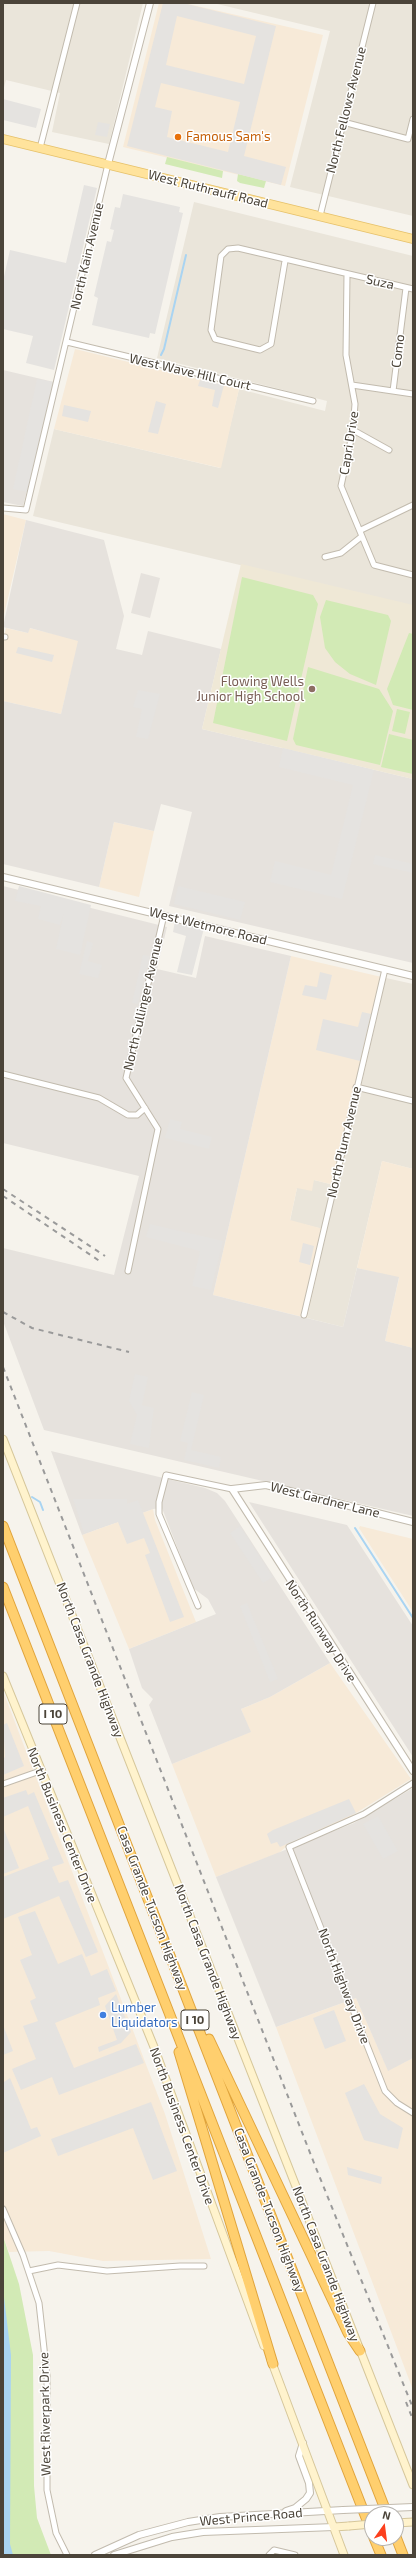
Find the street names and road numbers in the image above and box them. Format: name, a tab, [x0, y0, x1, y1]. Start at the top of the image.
street label: North Fellows Avenue	[323, 45, 369, 175]
street label: West Ruthrauff Road	[146, 167, 270, 211]
street label: North Kain Avenue	[67, 201, 107, 311]
street label: Suza	[364, 271, 396, 293]
street label: Como	[388, 333, 408, 369]
street label: West Wave Hill Court	[128, 350, 252, 394]
street label: Capri Drive	[336, 410, 362, 476]
street label: West Wetmore Road	[147, 904, 269, 948]
street label: North Sullinger Avenue	[120, 936, 166, 1072]
street label: North Plum Avenue	[324, 1085, 364, 1199]
street label: West Gardner Lane	[269, 1479, 381, 1521]
street label: North Runway Drive	[282, 1577, 360, 1685]
street label: North Casa Grande Highway	[53, 1580, 127, 1740]
road number: I 10	[39, 1704, 67, 1724]
street label: North Business Center Drive	[24, 1745, 100, 1905]
street label: Casa Grande-Tucson Highway	[113, 1824, 191, 1992]
street label: North Casa Grande Highway	[171, 1882, 245, 2042]
street label: North Highway Drive	[315, 1926, 373, 2046]
road number: I 10	[181, 2010, 209, 2030]
street label: North Business Center Drive	[146, 2045, 218, 2207]
street label: Casa Grande-Tucson Highway	[230, 2126, 308, 2294]
street label: North Casa Grande Highway	[289, 2184, 363, 2344]
street label: West Riverpark Drive	[36, 2352, 54, 2476]
street label: West Prince Road	[199, 2505, 303, 2529]

